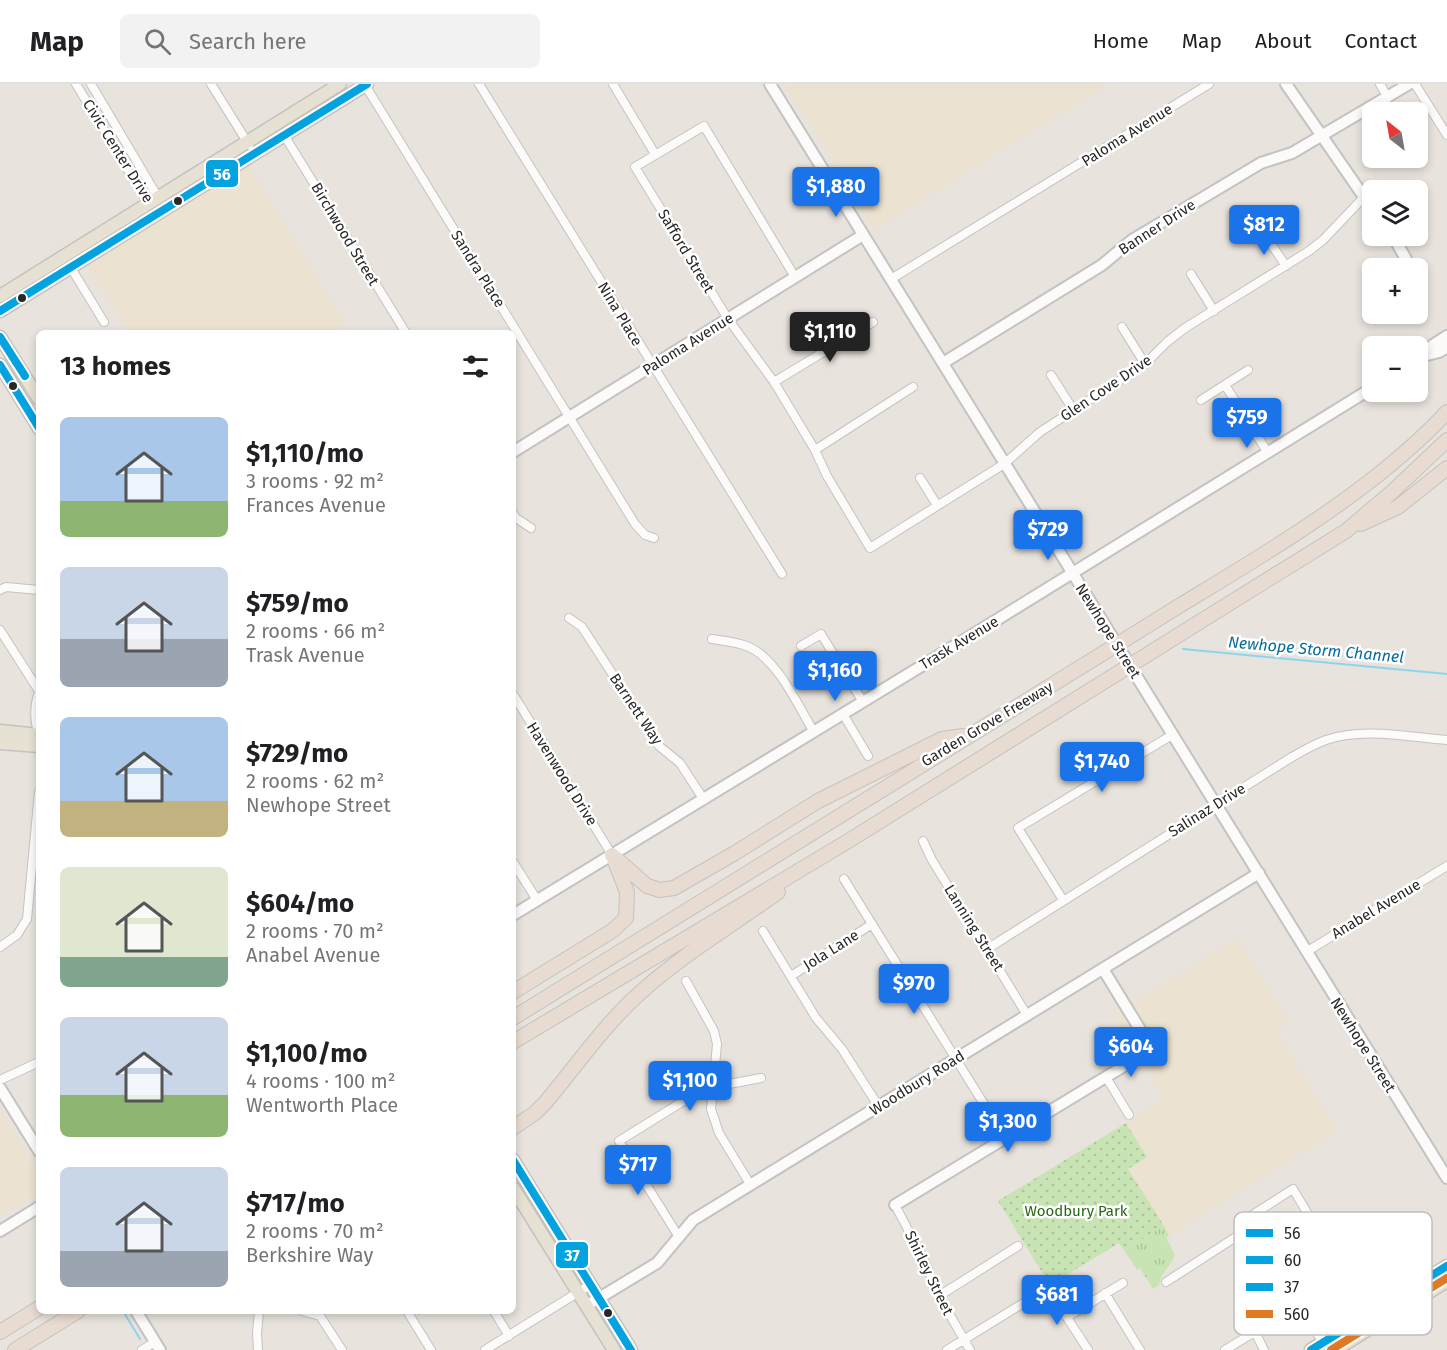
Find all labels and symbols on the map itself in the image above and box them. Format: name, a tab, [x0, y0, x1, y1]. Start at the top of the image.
street label: Civic Center Drive	[79, 96, 157, 206]
street label: Paloma Avenue	[1078, 100, 1176, 170]
north arrow	[1362, 102, 1428, 168]
line badge: 56	[205, 159, 239, 188]
text: 56	[213, 165, 231, 184]
pin: $1,880	[787, 167, 885, 218]
street label: Birchwood Street	[307, 179, 383, 289]
unlabelled marker	[172, 195, 184, 207]
street label: Banner Drive	[1115, 195, 1199, 259]
pin: $812	[1228, 205, 1300, 256]
street label: Safford Street	[654, 206, 718, 296]
street label: Sandra Place	[447, 227, 509, 311]
street label: Nina Place	[594, 279, 646, 349]
unlabelled marker	[16, 292, 28, 304]
street label: Paloma Avenue	[639, 309, 737, 379]
pin: $1,110	[781, 312, 879, 363]
street label: Glen Cove Drive	[1057, 351, 1155, 425]
unlabelled marker	[7, 380, 19, 392]
pin: $759	[1211, 398, 1283, 449]
pin: $729	[1012, 510, 1084, 561]
street label: Newhope Street	[1072, 580, 1145, 682]
street label: Trask Avenue	[916, 612, 1002, 674]
water label: Newhope Storm Channel	[1227, 632, 1405, 667]
pin: $1,160	[786, 651, 884, 702]
street label: Barnett Way	[606, 670, 667, 749]
street label: Garden Grove Freeway	[918, 677, 1057, 770]
street label: Havenwood Drive	[523, 719, 601, 829]
pin: $1,740	[1053, 742, 1151, 793]
street label: Salinaz Drive	[1165, 779, 1249, 841]
street label: Anabel Avenue	[1328, 875, 1424, 943]
street label: Lanning Street	[940, 881, 1008, 975]
street label: Jola Lane	[800, 926, 862, 974]
pin: $970	[878, 964, 950, 1015]
street label: Newhope Street	[1327, 994, 1400, 1096]
pin: $604	[1095, 1027, 1167, 1078]
street label: Woodbury Road	[866, 1047, 968, 1119]
pin: $1,100	[641, 1061, 739, 1112]
pin: $1,300	[959, 1102, 1057, 1153]
pin: $717	[602, 1145, 674, 1196]
park label: Woodbury Park	[1024, 1202, 1128, 1220]
legend	[1234, 1212, 1432, 1335]
text: 56	[1284, 1224, 1301, 1243]
street label: Shirley Street	[901, 1228, 957, 1319]
line badge: 37	[555, 1241, 589, 1269]
text: 37	[563, 1246, 580, 1265]
text: 60	[1284, 1251, 1302, 1270]
pin: $681	[1021, 1275, 1093, 1326]
text: 37	[1284, 1278, 1299, 1297]
text: 560	[1284, 1305, 1310, 1324]
unlabelled marker	[602, 1307, 614, 1319]

